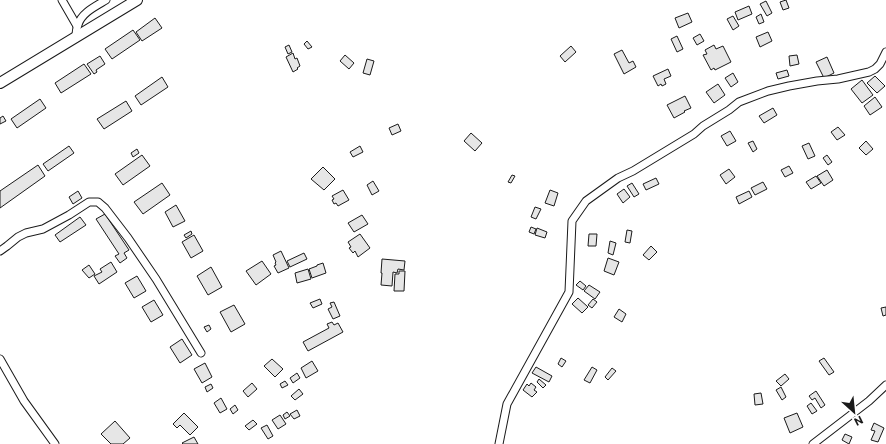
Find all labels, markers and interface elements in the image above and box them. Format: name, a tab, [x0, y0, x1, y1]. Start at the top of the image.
north arrow	[834, 392, 874, 432]
text: N	[852, 414, 865, 429]

